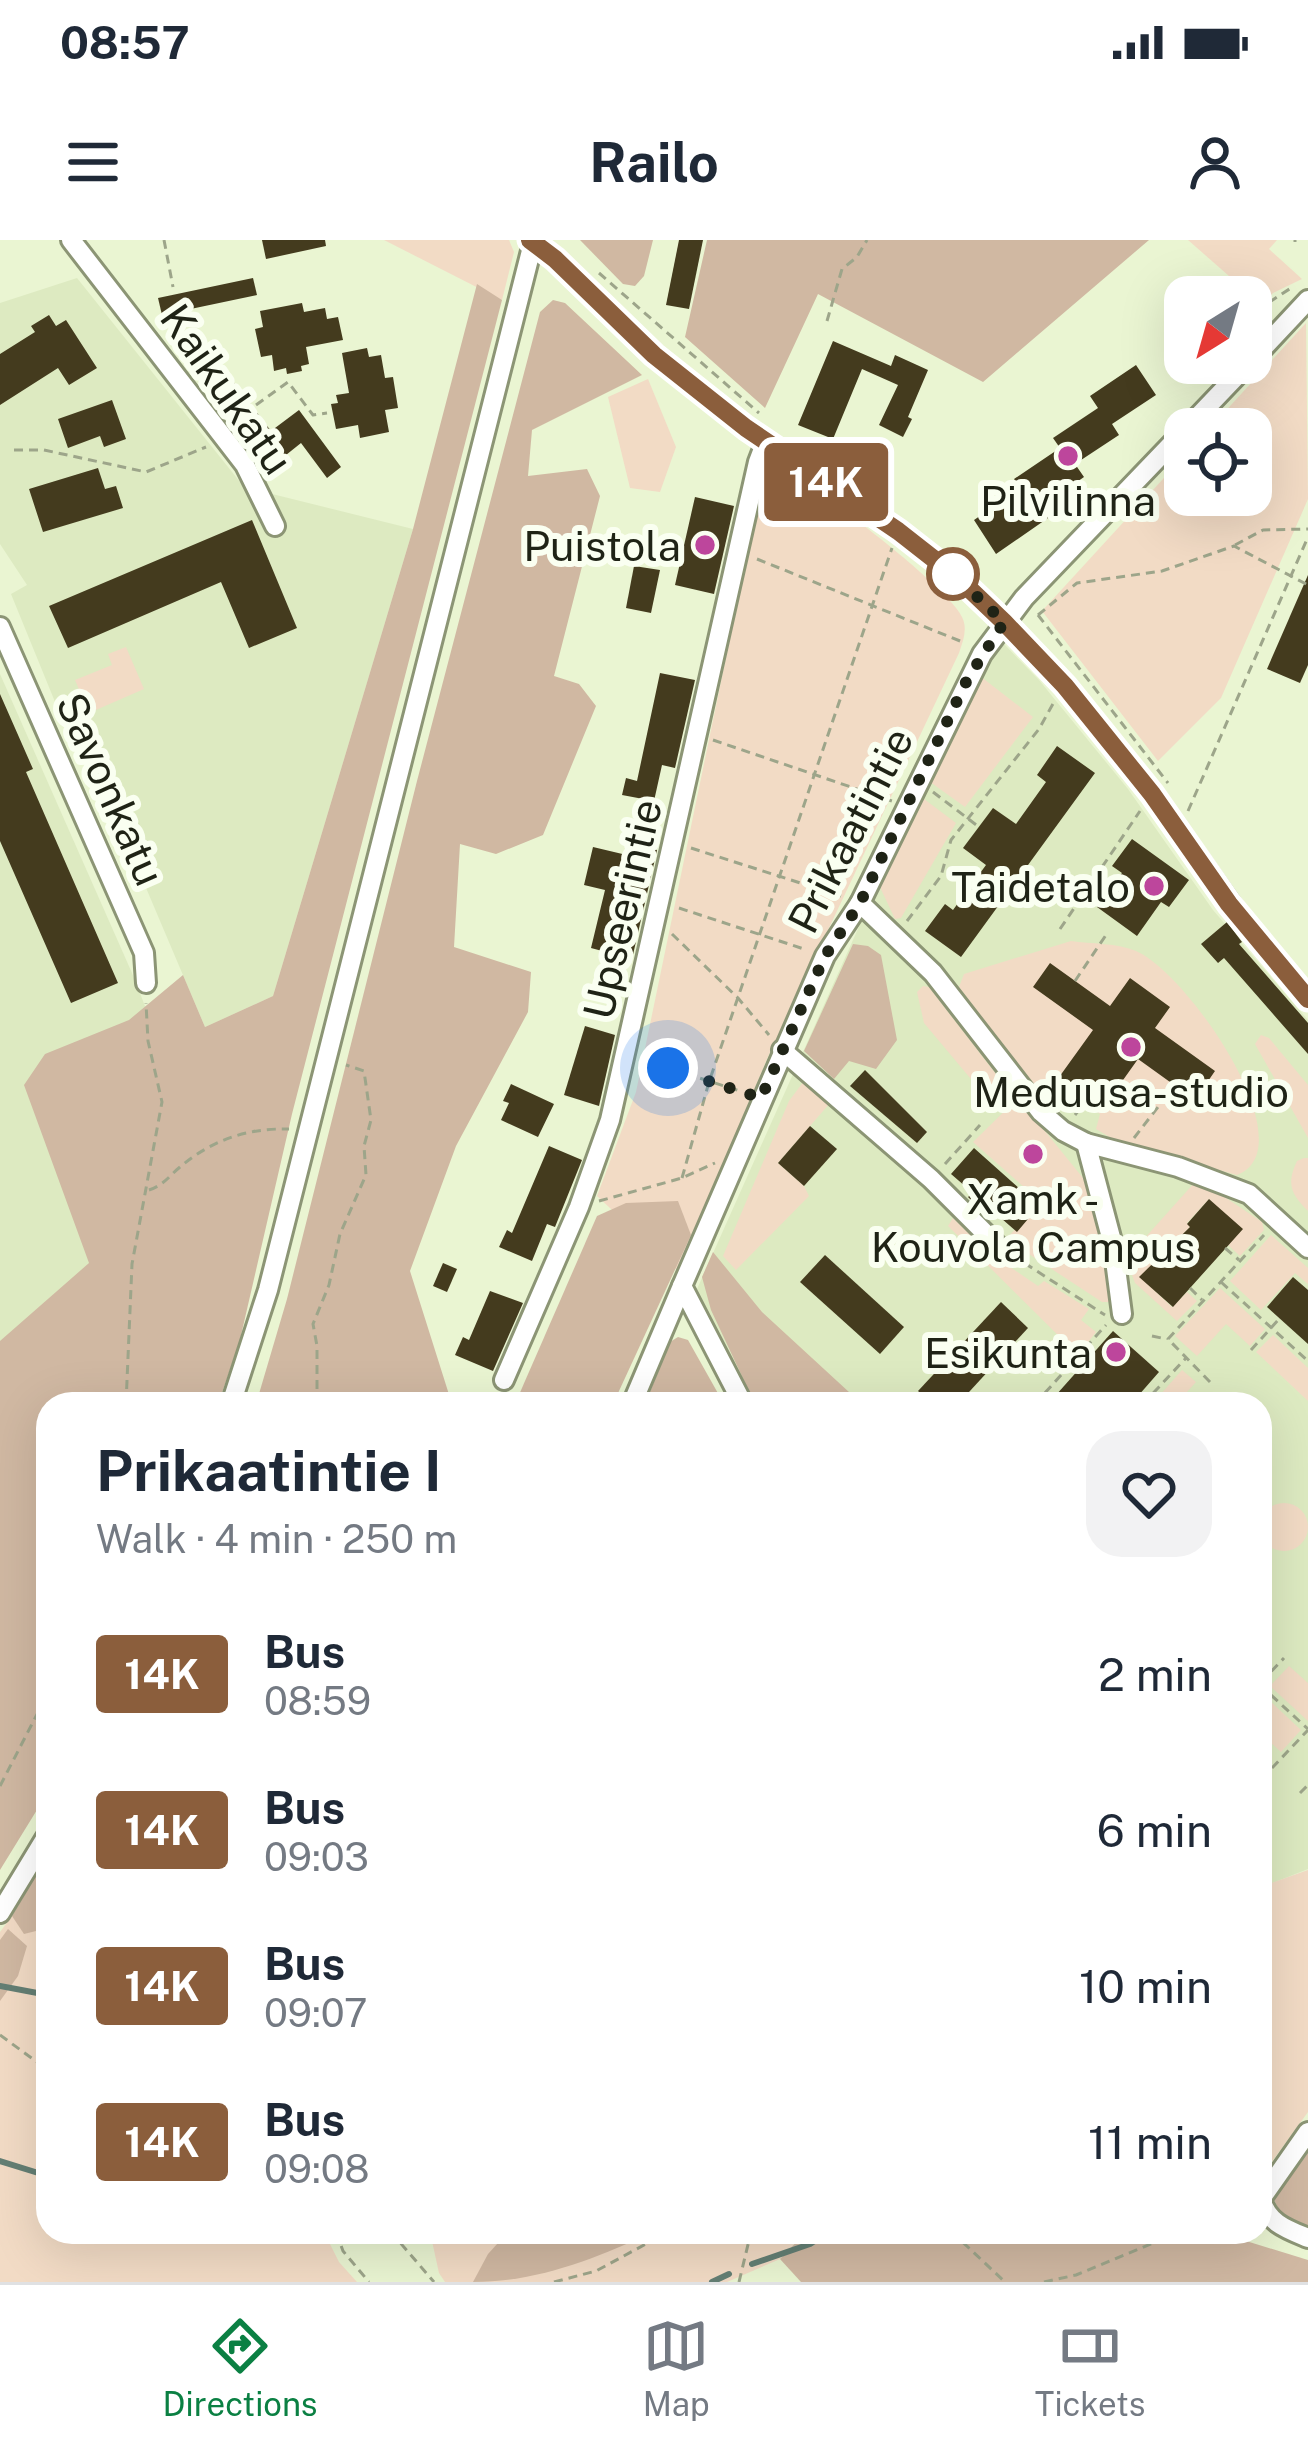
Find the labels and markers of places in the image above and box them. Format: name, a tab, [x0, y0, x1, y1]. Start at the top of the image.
marker: Pilvilinna	[1055, 443, 1081, 469]
place label: Pilvilinna	[980, 476, 1156, 525]
place label: Puistola	[523, 521, 681, 570]
marker: Puistola	[692, 532, 718, 558]
unlabelled marker	[928, 549, 978, 599]
place label: Taidetalo	[951, 862, 1130, 911]
marker: Taidetalo	[1141, 873, 1167, 899]
marker: Meduusa-studio	[1118, 1034, 1144, 1060]
place label: Meduusa-studio	[973, 1067, 1289, 1116]
marker: Xamk - Kouvola Campus	[1020, 1141, 1046, 1167]
place label: Xamk - Kouvola Campus	[871, 1174, 1195, 1271]
place label: Esikunta	[924, 1328, 1092, 1377]
marker: Esikunta	[1103, 1339, 1129, 1365]

